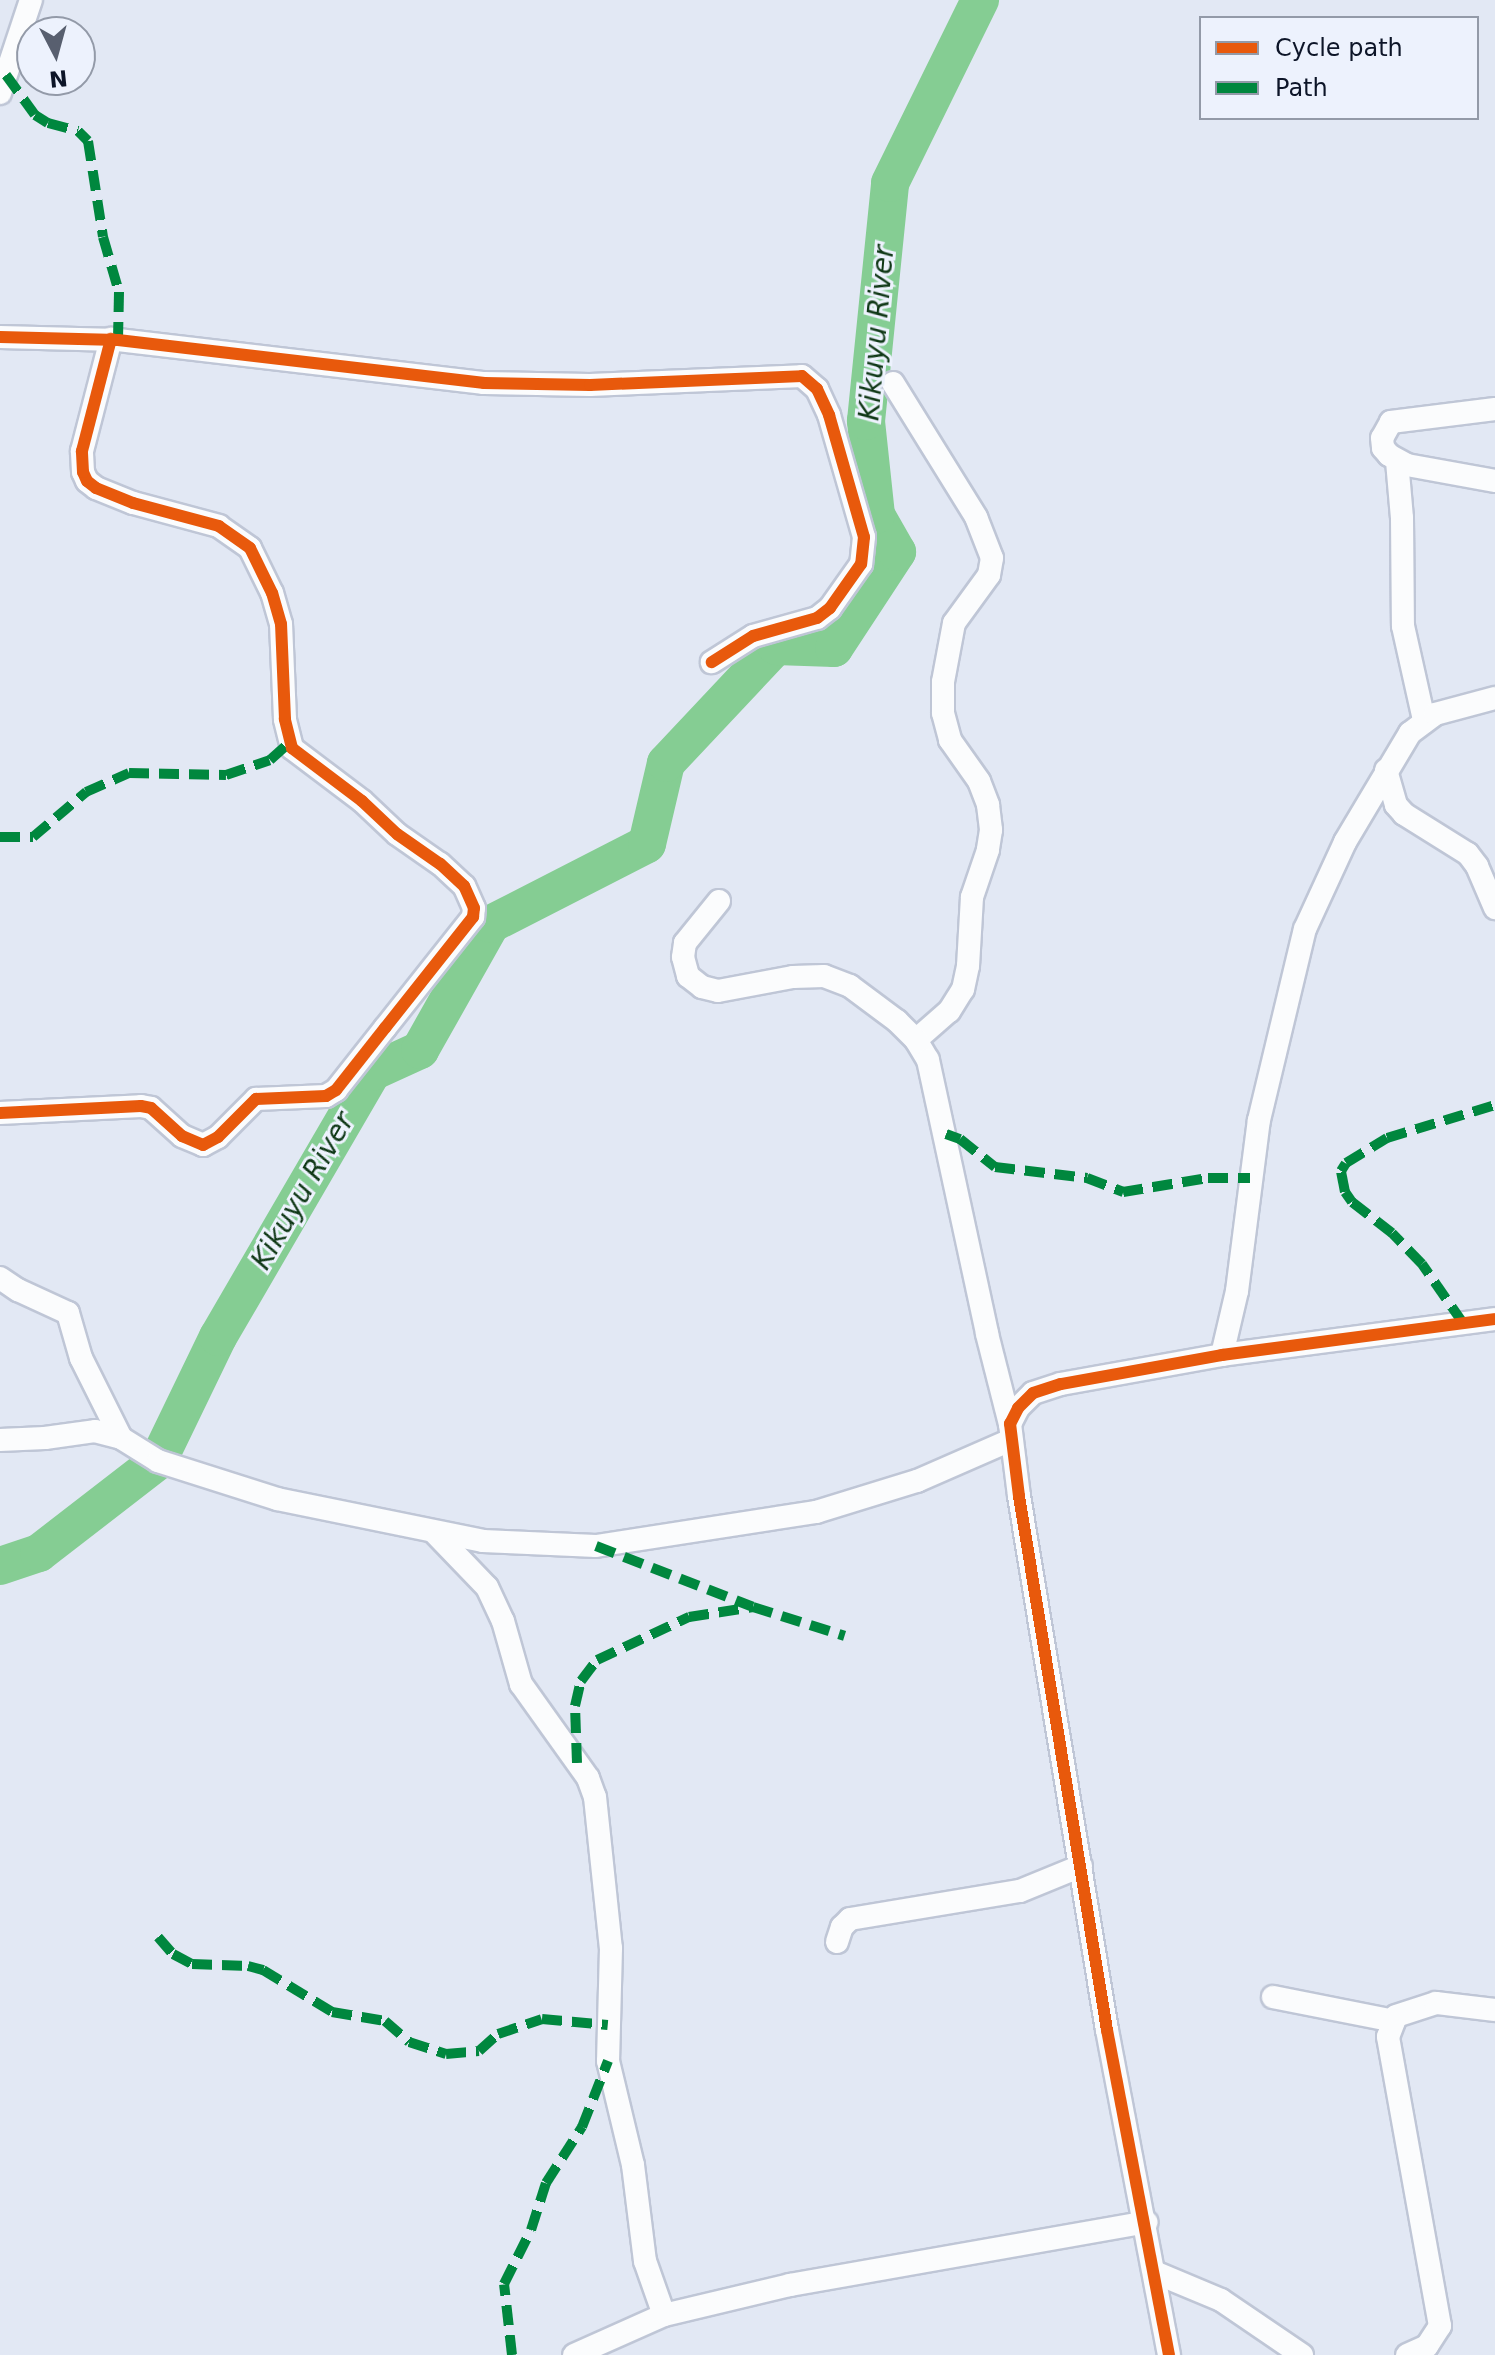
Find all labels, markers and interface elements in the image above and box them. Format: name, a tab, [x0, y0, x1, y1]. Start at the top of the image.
north arrow	[16, 16, 96, 96]
legend	[1199, 16, 1479, 120]
text: Cycle path	[1275, 34, 1403, 62]
text: N	[48, 65, 69, 92]
text: Path	[1275, 74, 1328, 102]
water label: Kikuyu River	[853, 244, 901, 422]
water label: Kikuyu River	[244, 1106, 362, 1276]

